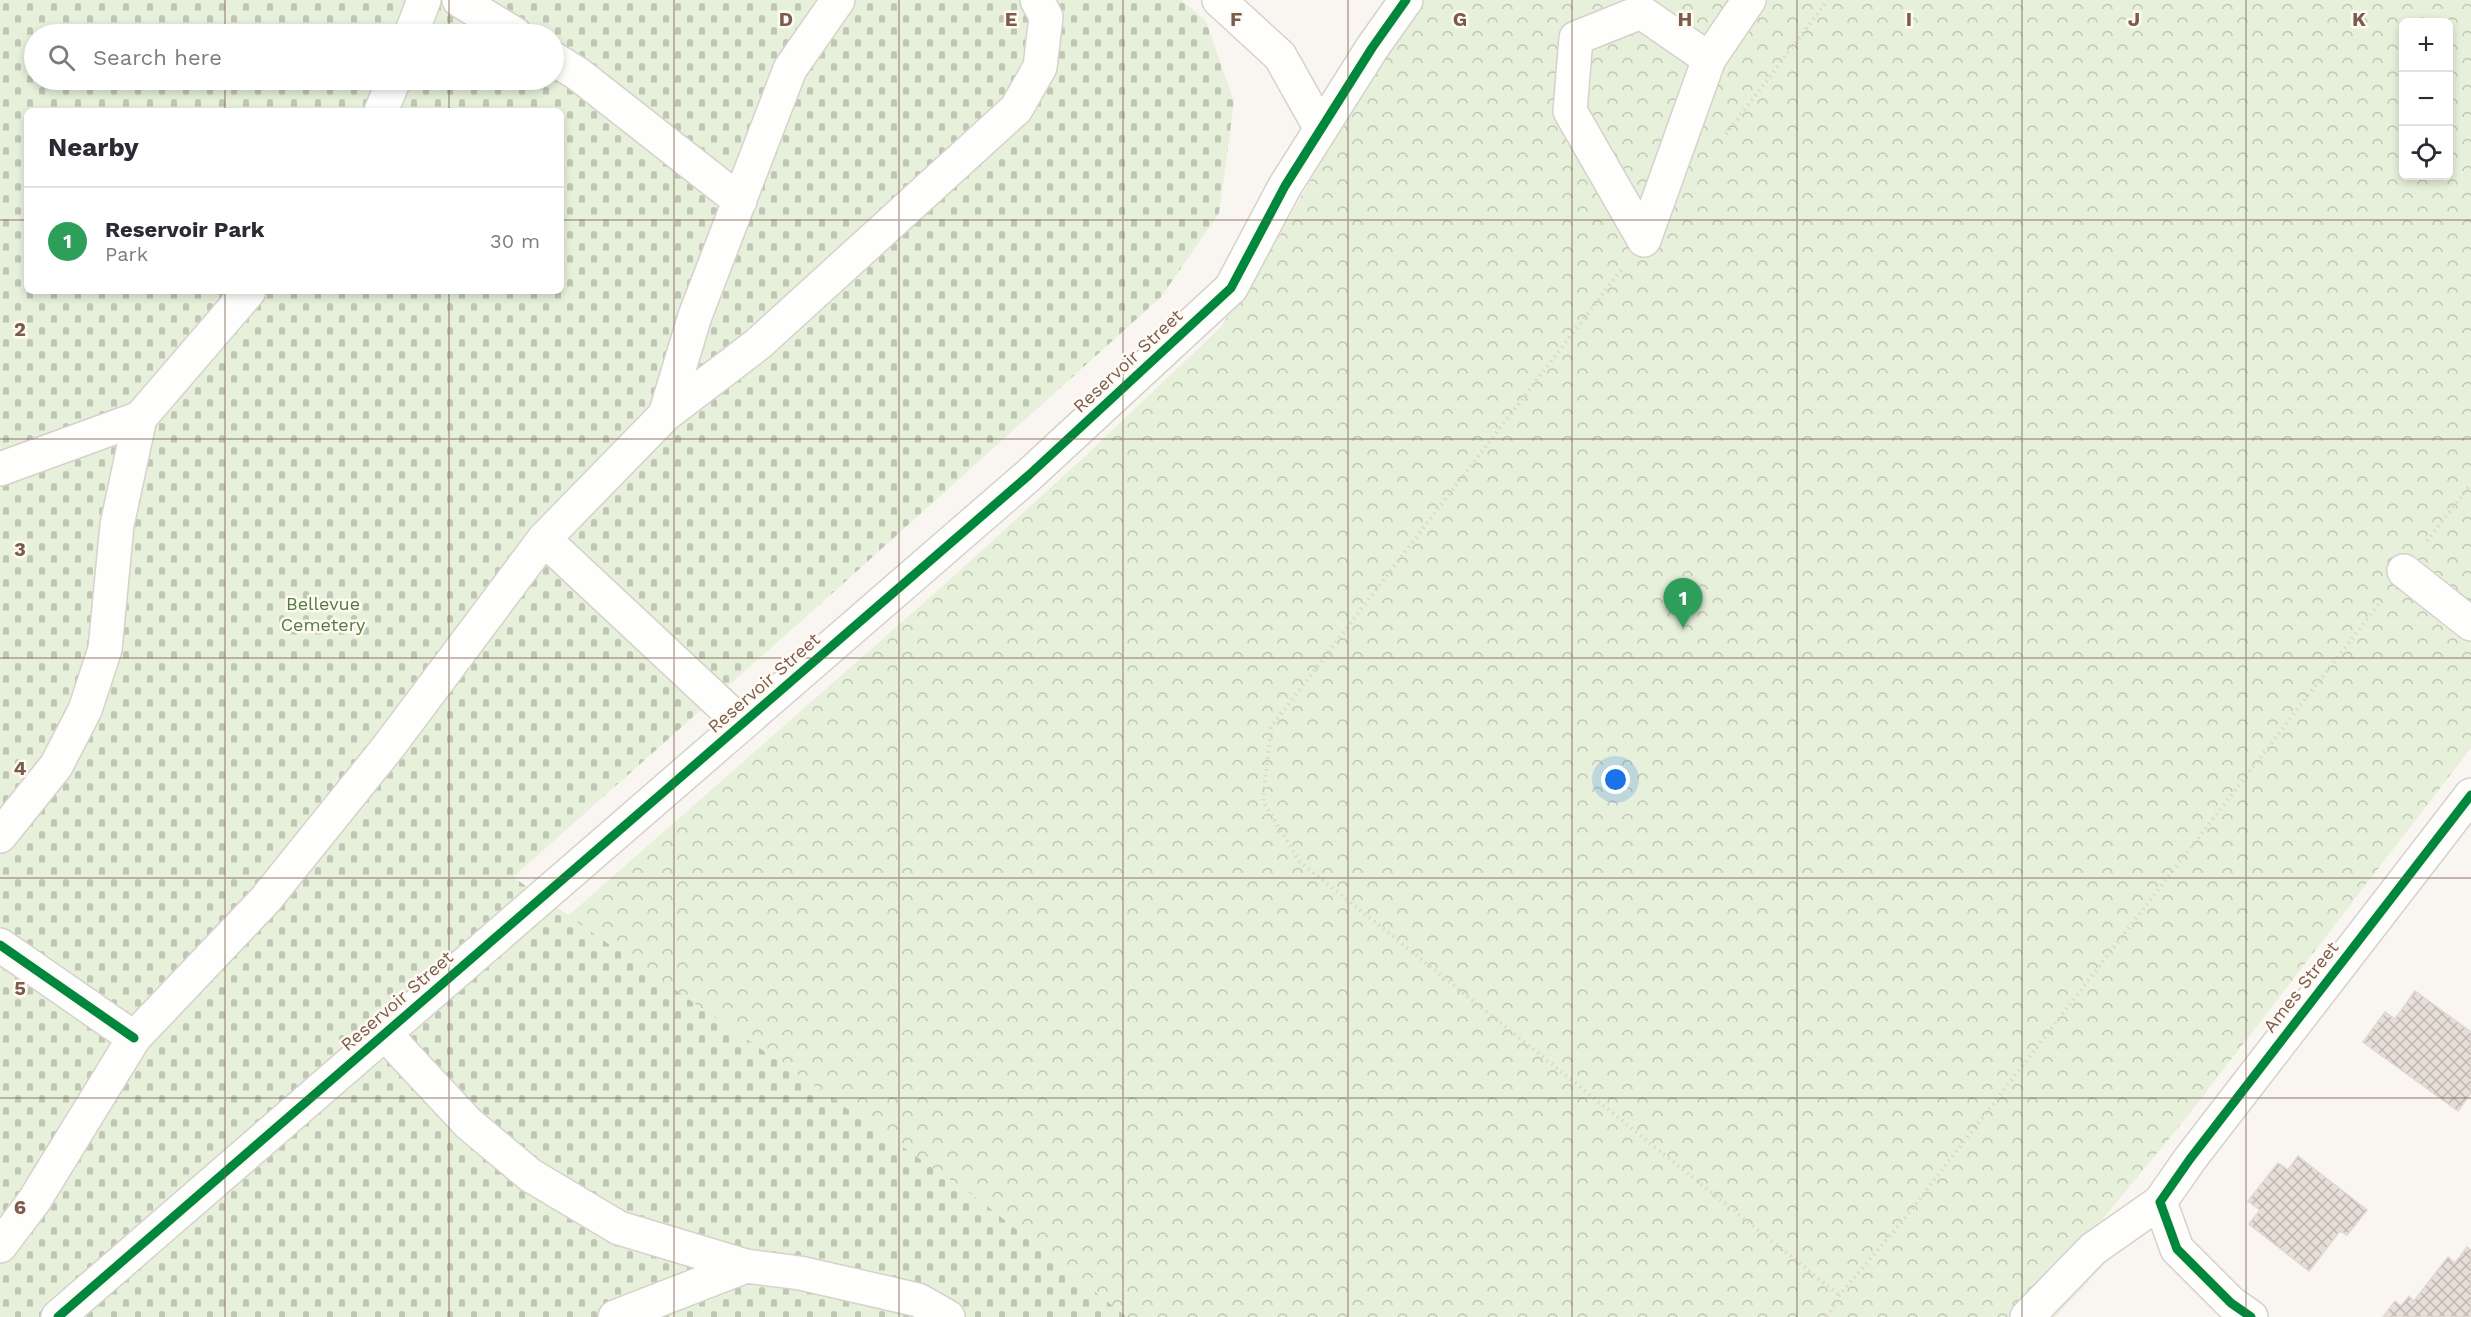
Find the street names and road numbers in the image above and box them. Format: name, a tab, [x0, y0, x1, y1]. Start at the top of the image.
street label: Reservoir Street	[1069, 304, 1187, 417]
street label: Reservoir Street	[703, 628, 824, 737]
street label: Ames Street	[2259, 937, 2343, 1036]
street label: Reservoir Street	[336, 946, 457, 1055]

